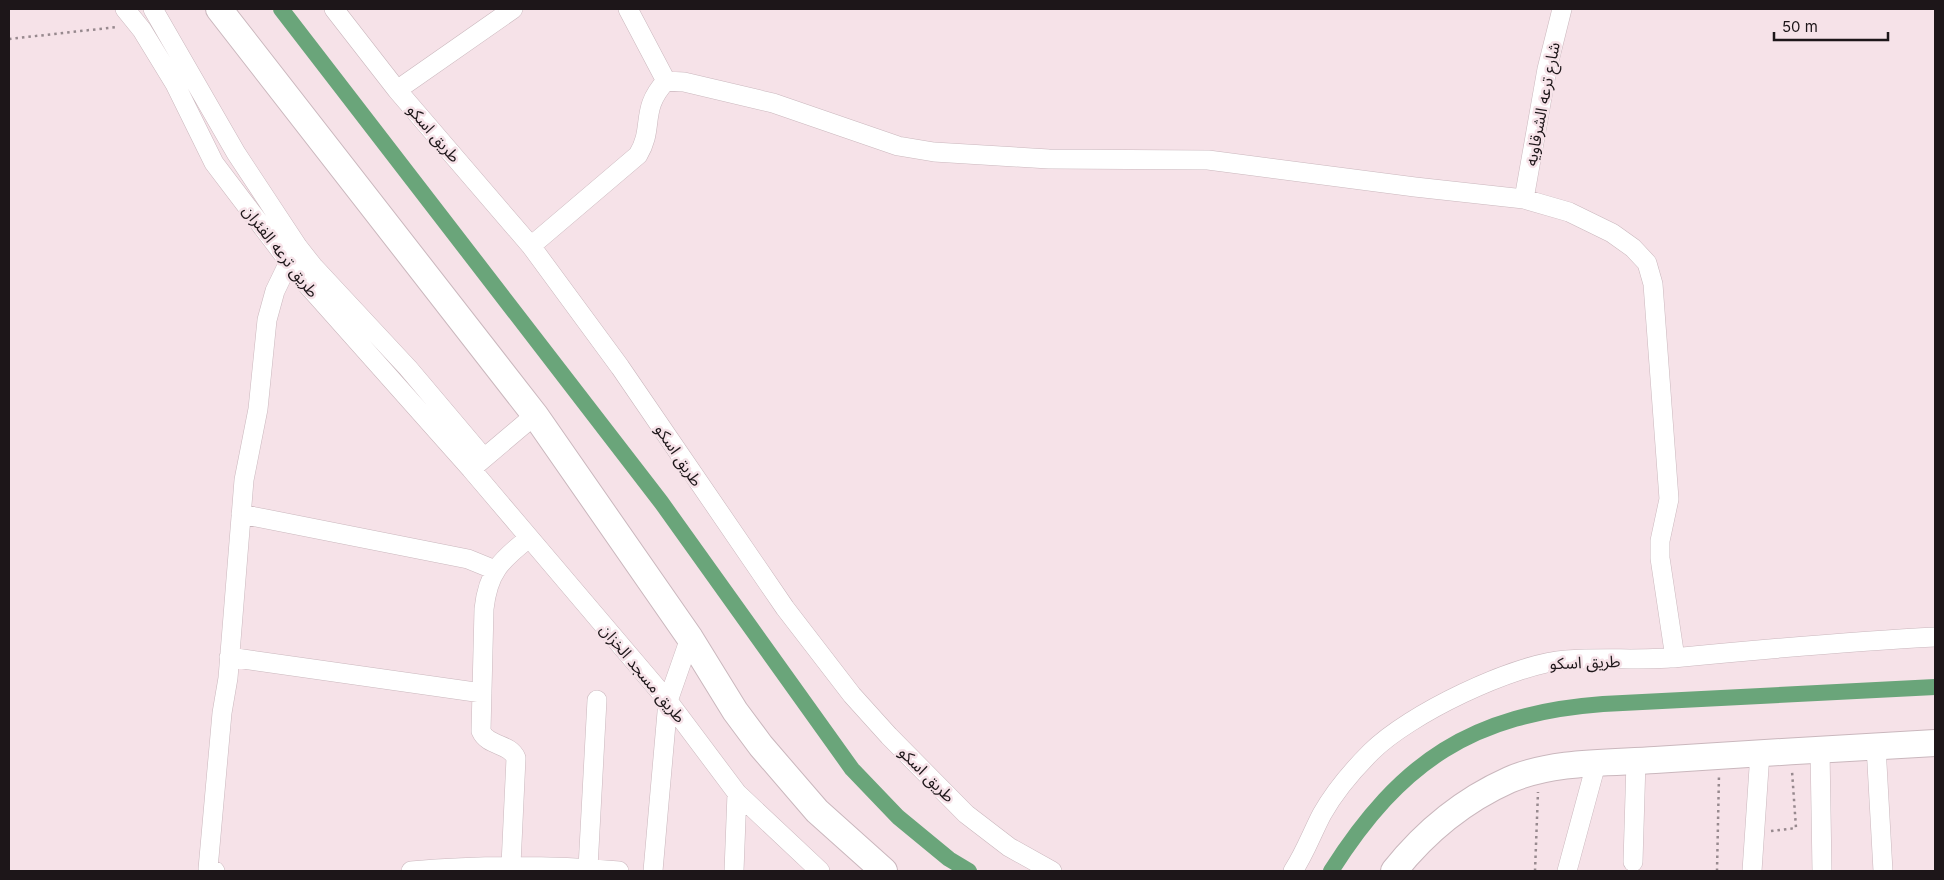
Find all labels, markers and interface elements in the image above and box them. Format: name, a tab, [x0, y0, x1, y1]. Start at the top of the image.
scale bar	[1774, 10, 1888, 42]
text: 50 m	[1782, 17, 1818, 36]
street label: شارع ترعه الشرقاويه	[1520, 40, 1567, 168]
street label: طريق اسكو	[402, 100, 465, 167]
street label: طريق ترعه الفئران	[238, 201, 323, 302]
street label: طريق اسكو	[650, 420, 707, 491]
street label: طريق مسجد الخزان	[595, 619, 690, 727]
street label: طريق اسكو	[1549, 651, 1621, 674]
street label: طريق اسكو	[894, 742, 959, 807]

